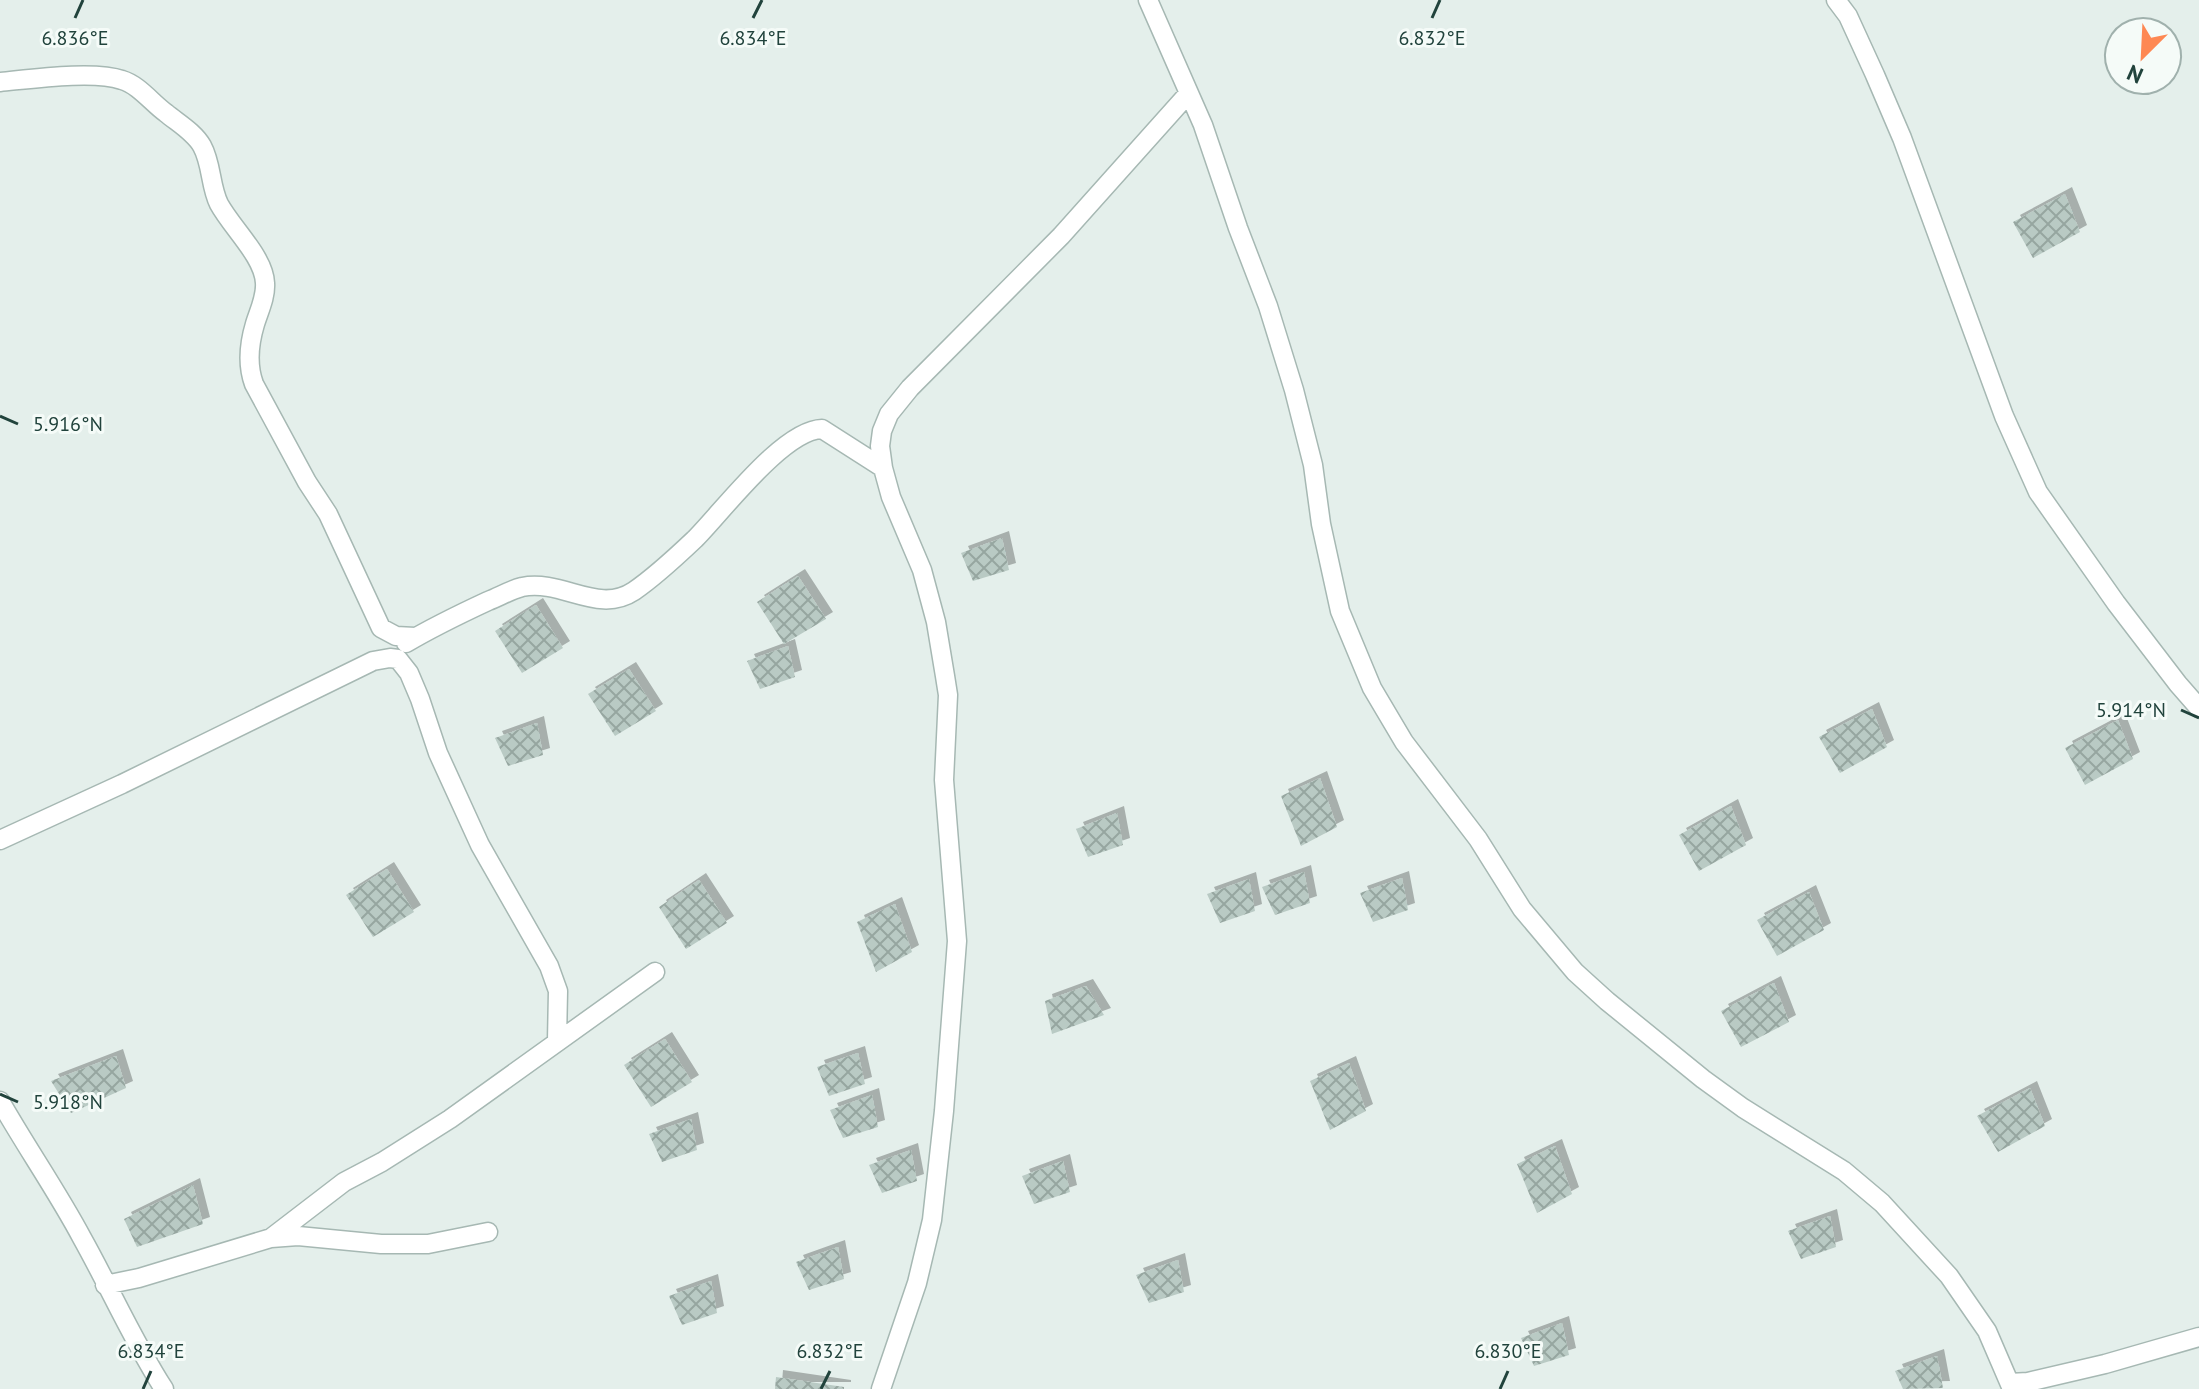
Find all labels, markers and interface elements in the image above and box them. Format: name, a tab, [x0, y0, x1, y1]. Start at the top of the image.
north arrow	[2103, 16, 2183, 96]
text: 6.836°E	[41, 25, 109, 51]
text: 6.834°E	[719, 25, 787, 51]
text: 6.832°E	[1398, 25, 1466, 51]
text: N	[2123, 59, 2147, 90]
text: 5.916°N	[33, 411, 103, 437]
text: 5.914°N	[2096, 697, 2166, 723]
text: 5.918°N	[33, 1089, 103, 1115]
text: 6.834°E	[117, 1338, 185, 1364]
text: 6.832°E	[796, 1338, 864, 1364]
text: 6.830°E	[1474, 1338, 1542, 1364]

